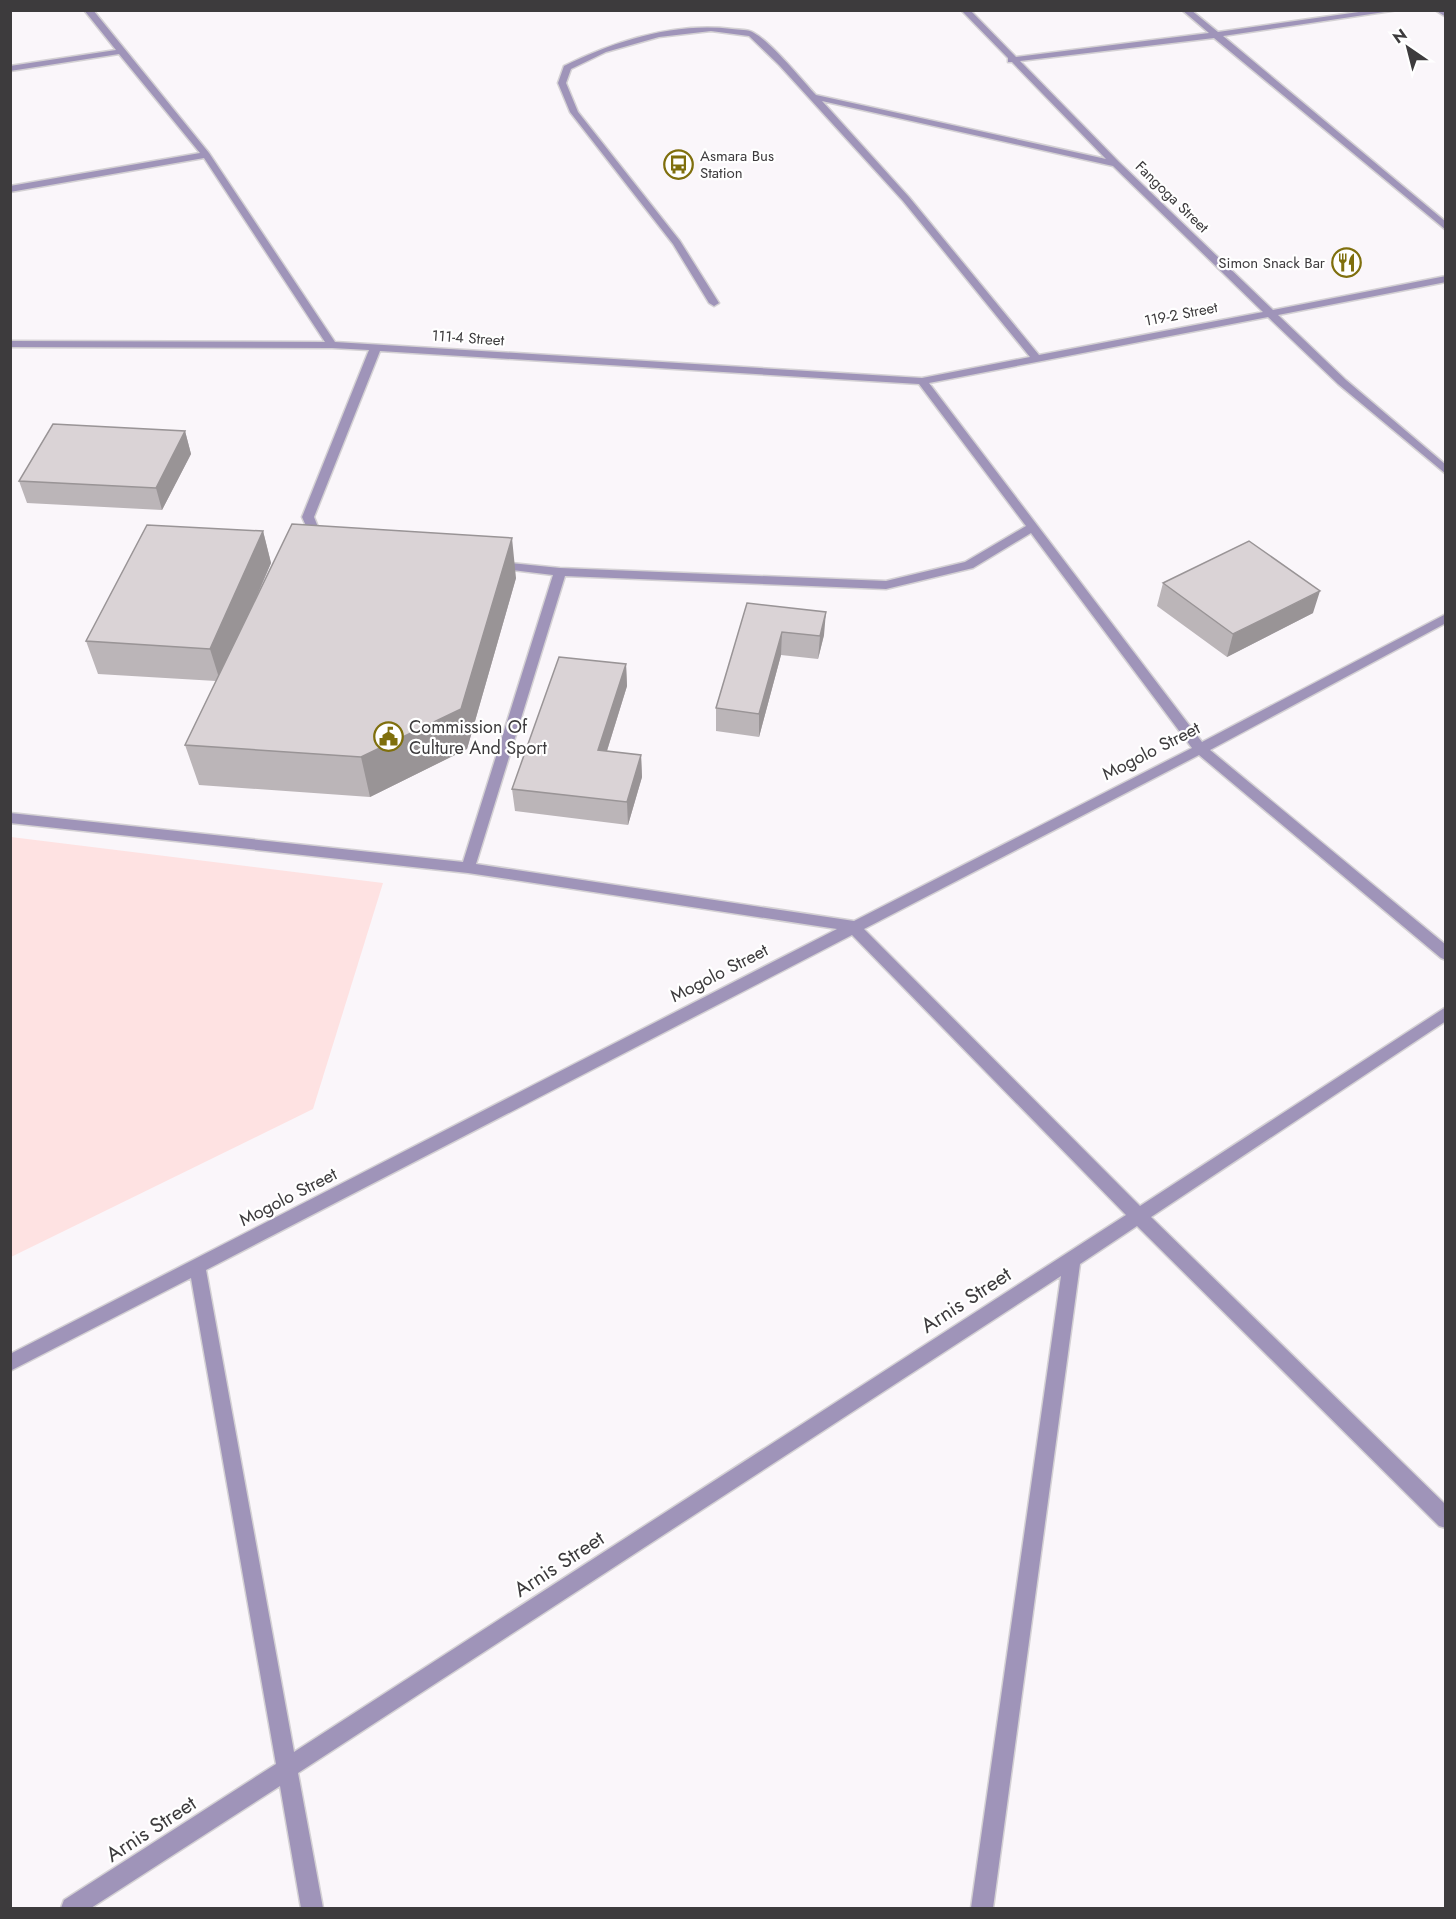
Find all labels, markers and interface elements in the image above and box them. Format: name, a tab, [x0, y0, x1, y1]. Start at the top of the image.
north arrow	[1378, 18, 1438, 78]
text: N	[1388, 23, 1411, 49]
place label: Asmara Bus Station	[700, 145, 774, 184]
bus stop icon: Asmara Bus Station	[663, 149, 695, 181]
street label: Fangoga Street	[1130, 156, 1214, 238]
restaurant icon: Simon Snack Bar	[1330, 247, 1362, 279]
place label: Simon Snack Bar	[1218, 252, 1326, 274]
street label: 119-2 Street	[1143, 296, 1220, 332]
street label: 111-4 Street	[431, 325, 505, 352]
place label: Commission Of Culture And Sport	[409, 714, 547, 761]
street label: Mogolo Street	[1098, 715, 1205, 787]
public building icon: Commission Of Culture And Sport	[372, 721, 404, 753]
street label: Mogolo Street	[666, 937, 773, 1009]
street label: Mogolo Street	[235, 1161, 342, 1233]
street label: Arnis Street	[915, 1260, 1017, 1340]
street label: Arnis Street	[508, 1524, 610, 1604]
street label: Arnis Street	[100, 1789, 202, 1869]

